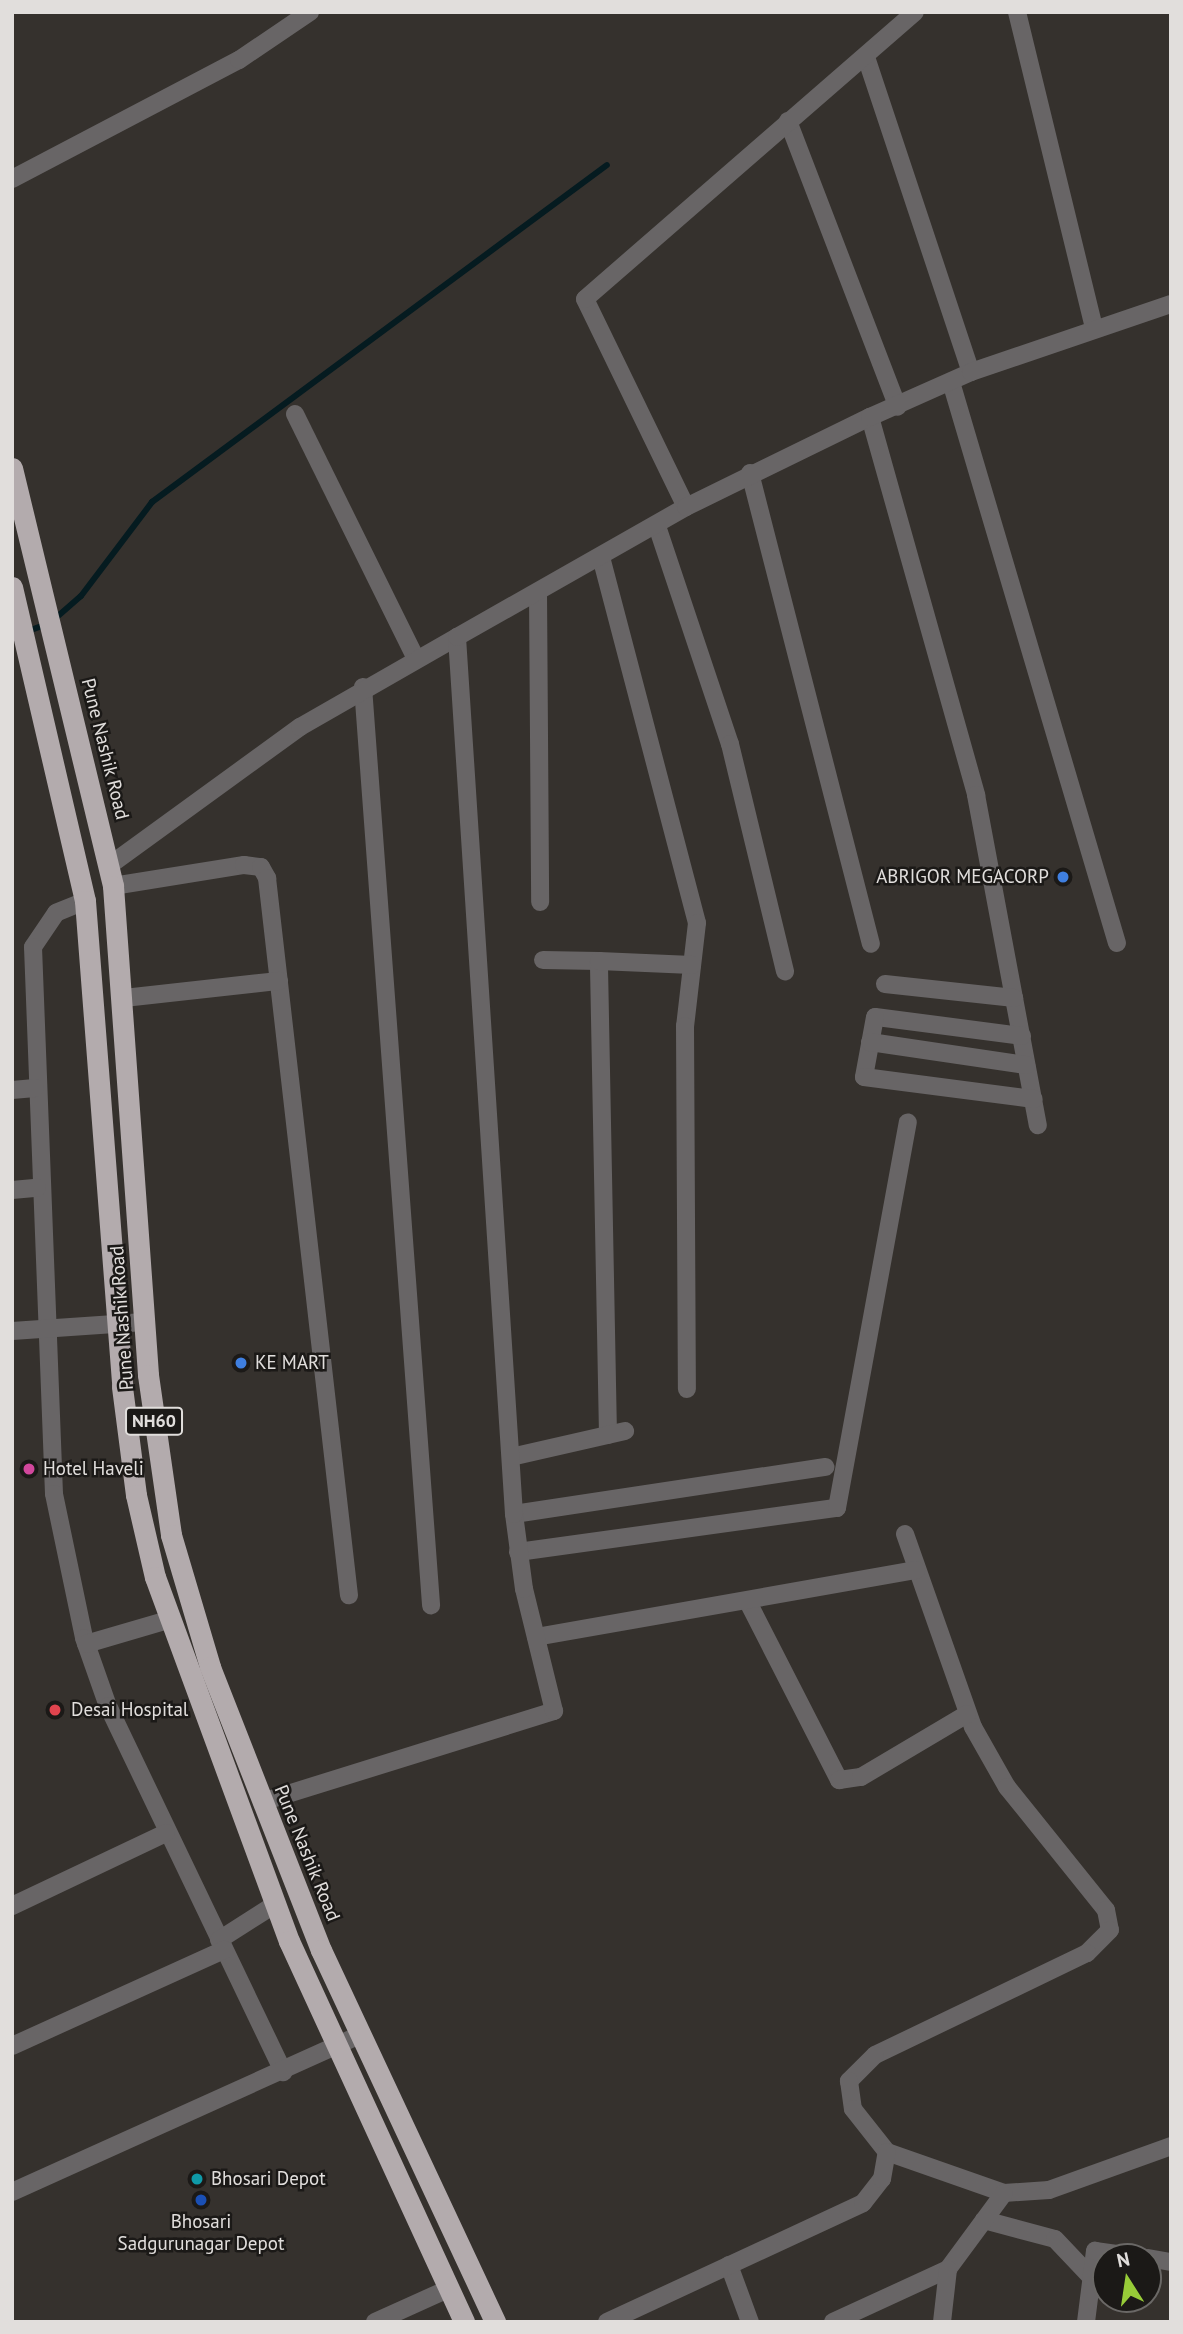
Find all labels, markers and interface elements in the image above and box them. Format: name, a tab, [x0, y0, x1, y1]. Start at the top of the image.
street label: Pune Nashik Road	[76, 676, 134, 822]
place label: ABRIGOR MEGACORP	[876, 866, 1049, 888]
marker: ABRIGOR MEGACORP	[1055, 869, 1071, 885]
street label: Pune Nashik Road	[106, 1245, 138, 1391]
place label: KE MART	[255, 1352, 329, 1374]
marker: KE MART	[233, 1355, 249, 1371]
road number: NH60	[124, 1406, 184, 1436]
place label: Hotel Haveli	[43, 1458, 144, 1480]
marker: Hotel Haveli	[21, 1461, 37, 1477]
place label: Desai Hospital	[71, 1699, 188, 1721]
marker: Desai Hospital	[45, 1700, 65, 1720]
street label: Pune Nashik Road	[269, 1781, 345, 1925]
place label: Bhosari Depot	[211, 2168, 326, 2190]
marker: Bhosari Depot	[189, 2171, 205, 2187]
marker: Bhosari Sadgurunagar Depot	[193, 2192, 209, 2208]
place label: Bhosari Sadgurunagar Depot	[118, 2211, 284, 2255]
north arrow	[1092, 2243, 1162, 2313]
text: N	[1114, 2246, 1132, 2272]

